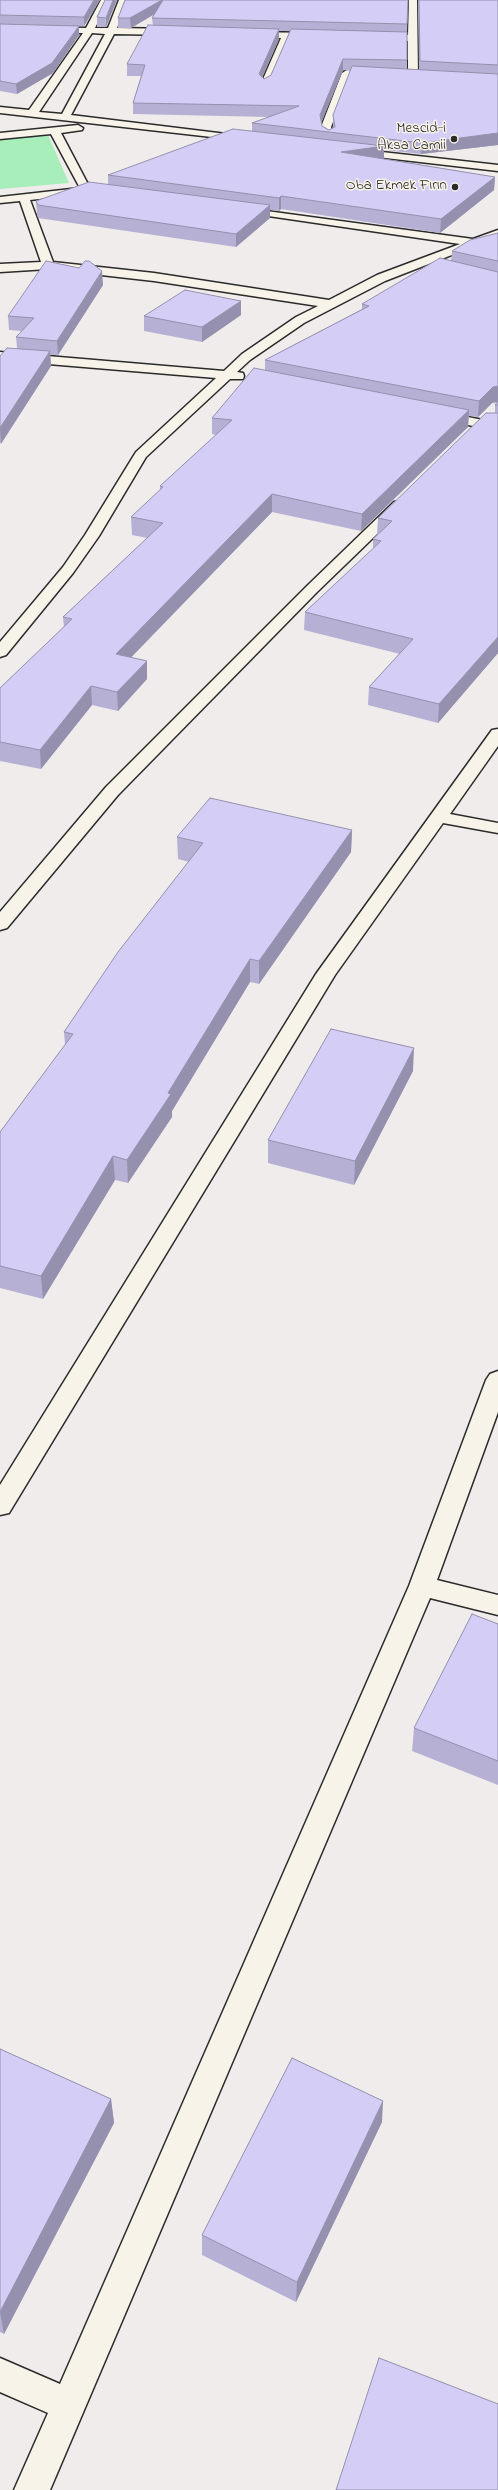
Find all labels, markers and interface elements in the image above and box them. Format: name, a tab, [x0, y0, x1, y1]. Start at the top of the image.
place label: Mescid-i Aksa Camii	[377, 121, 446, 156]
marker: Mescid-i Aksa Camii	[449, 134, 459, 144]
place label: Oba Ekmek Fırın	[346, 178, 447, 196]
marker: Oba Ekmek Fırın	[450, 182, 460, 192]

